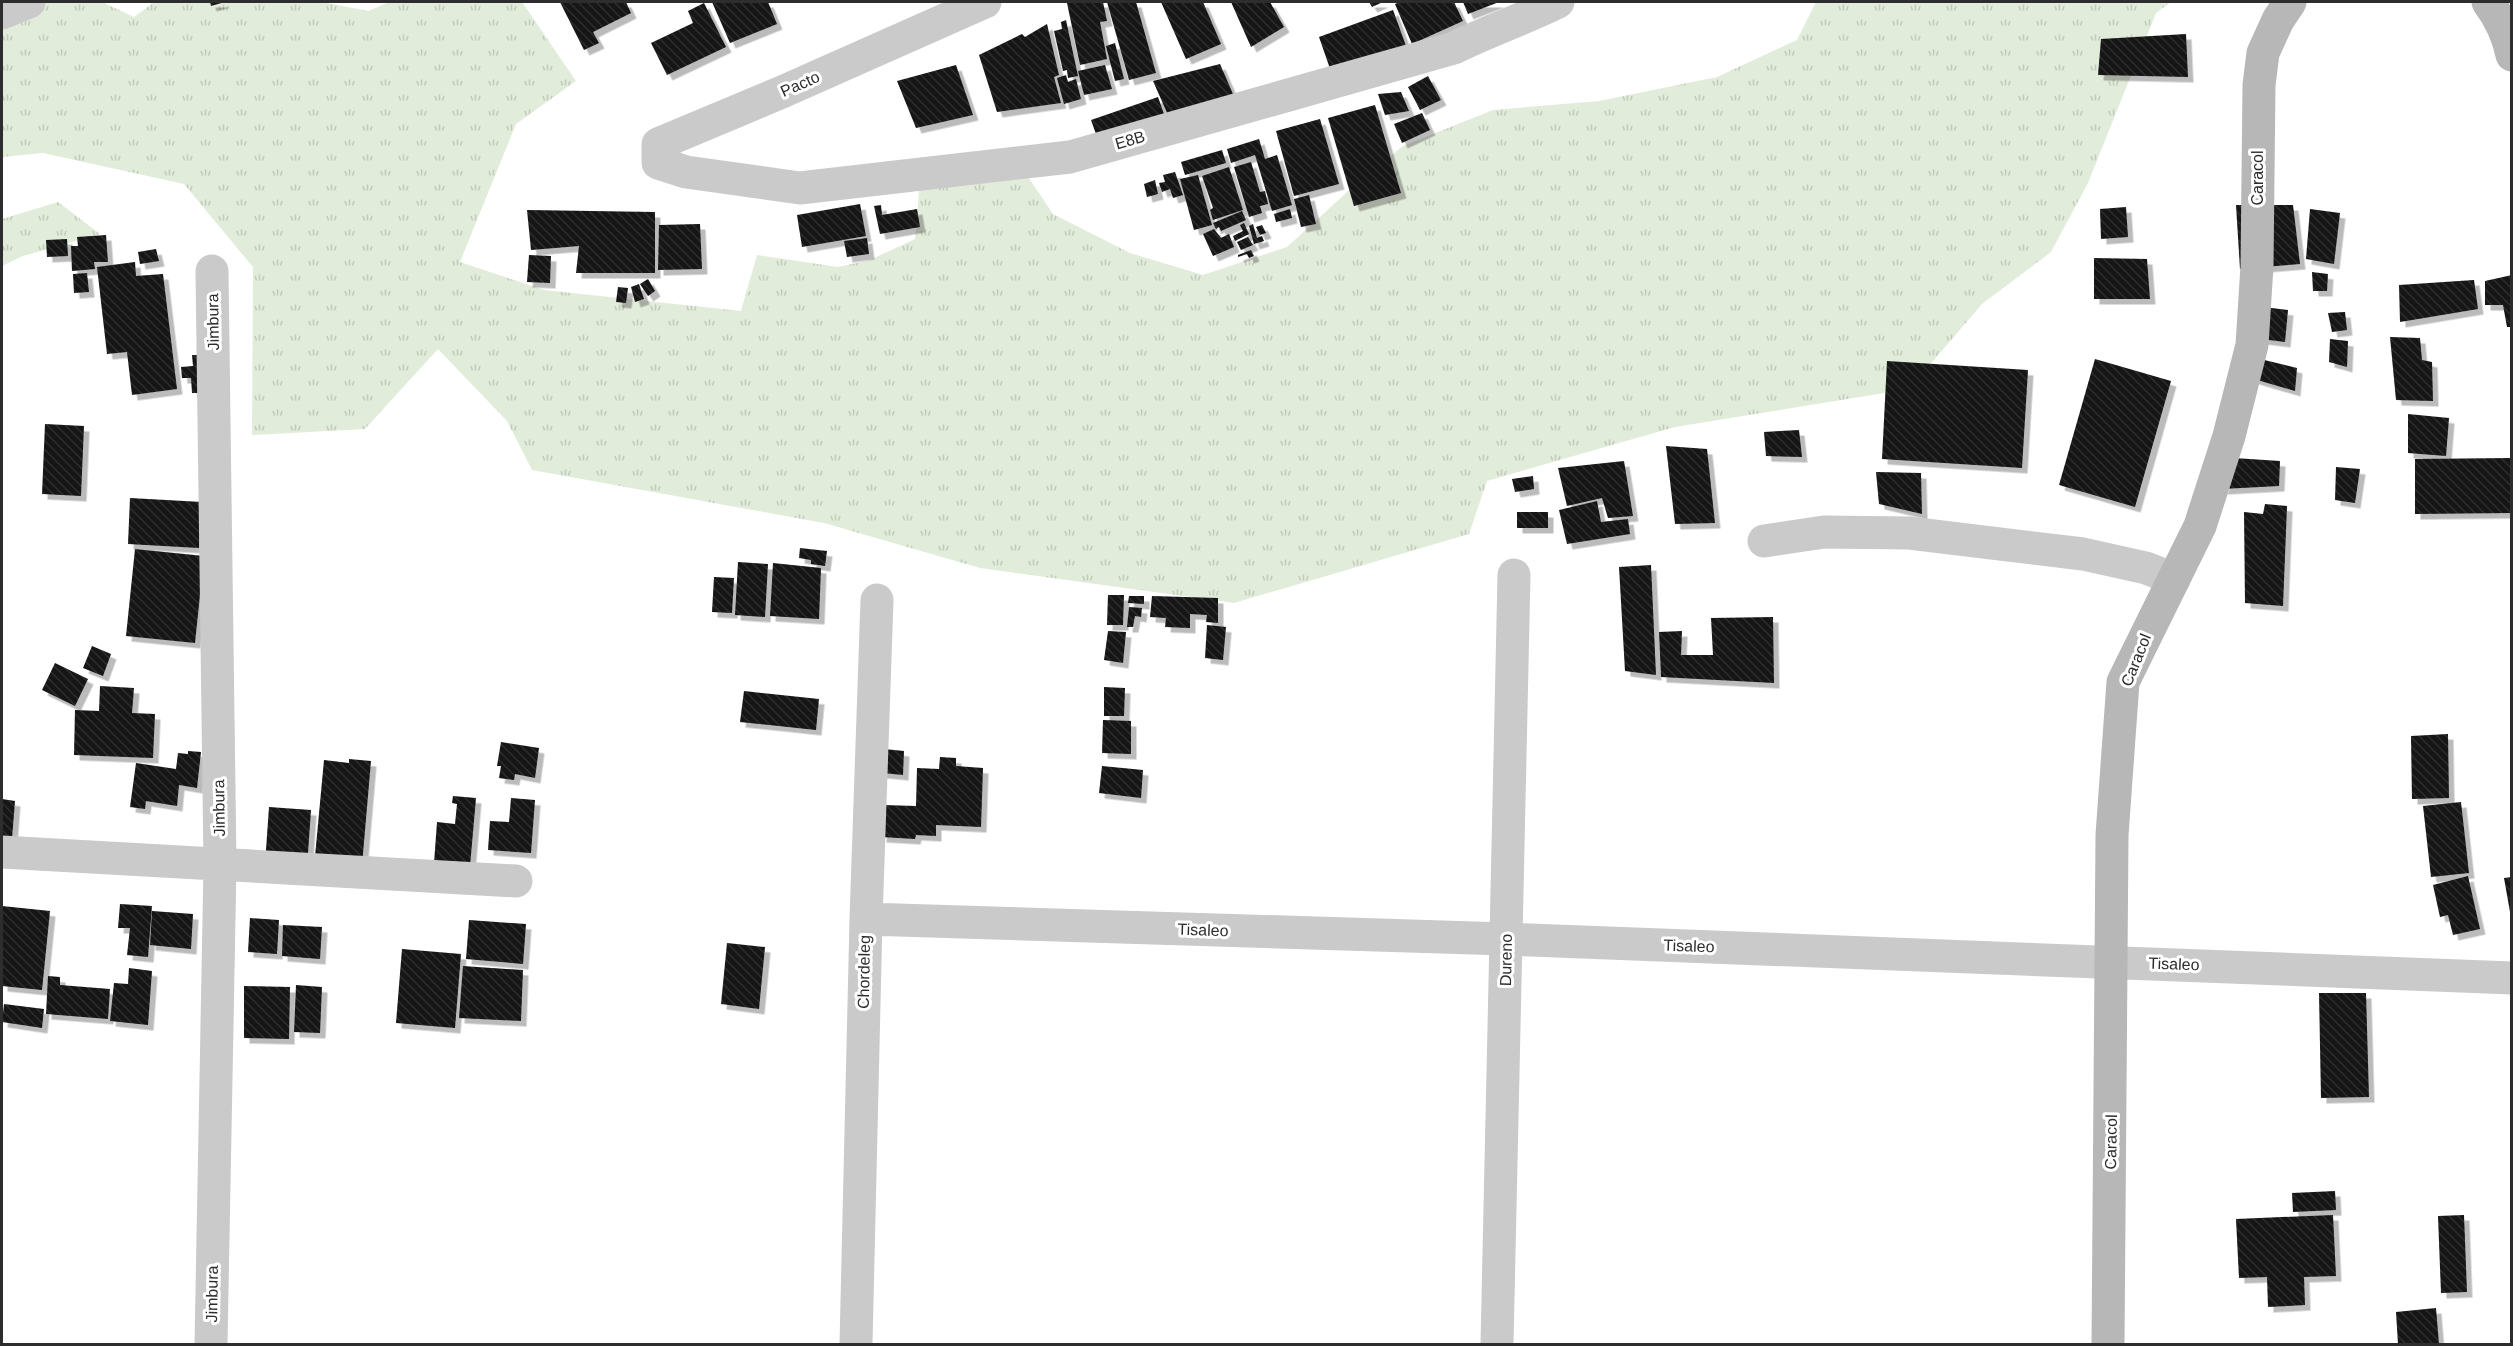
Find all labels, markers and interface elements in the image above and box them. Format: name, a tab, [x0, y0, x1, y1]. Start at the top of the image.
street label: Pacto	[778, 68, 822, 100]
street label: E8B	[1113, 128, 1147, 152]
street label: Caracol	[2249, 150, 2266, 206]
street label: Jimbura	[204, 293, 222, 351]
street label: Caracol	[2118, 631, 2154, 689]
street label: Jimbura	[210, 779, 228, 837]
street label: Tisaleo	[1177, 921, 1229, 939]
street label: Dureno	[1497, 934, 1515, 986]
street label: Chordeleg	[855, 935, 873, 1009]
street label: Tisaleo	[1663, 937, 1715, 955]
street label: Tisaleo	[2148, 955, 2200, 973]
street label: Caracol	[2102, 1114, 2120, 1170]
street label: Jimbura	[203, 1265, 221, 1323]

